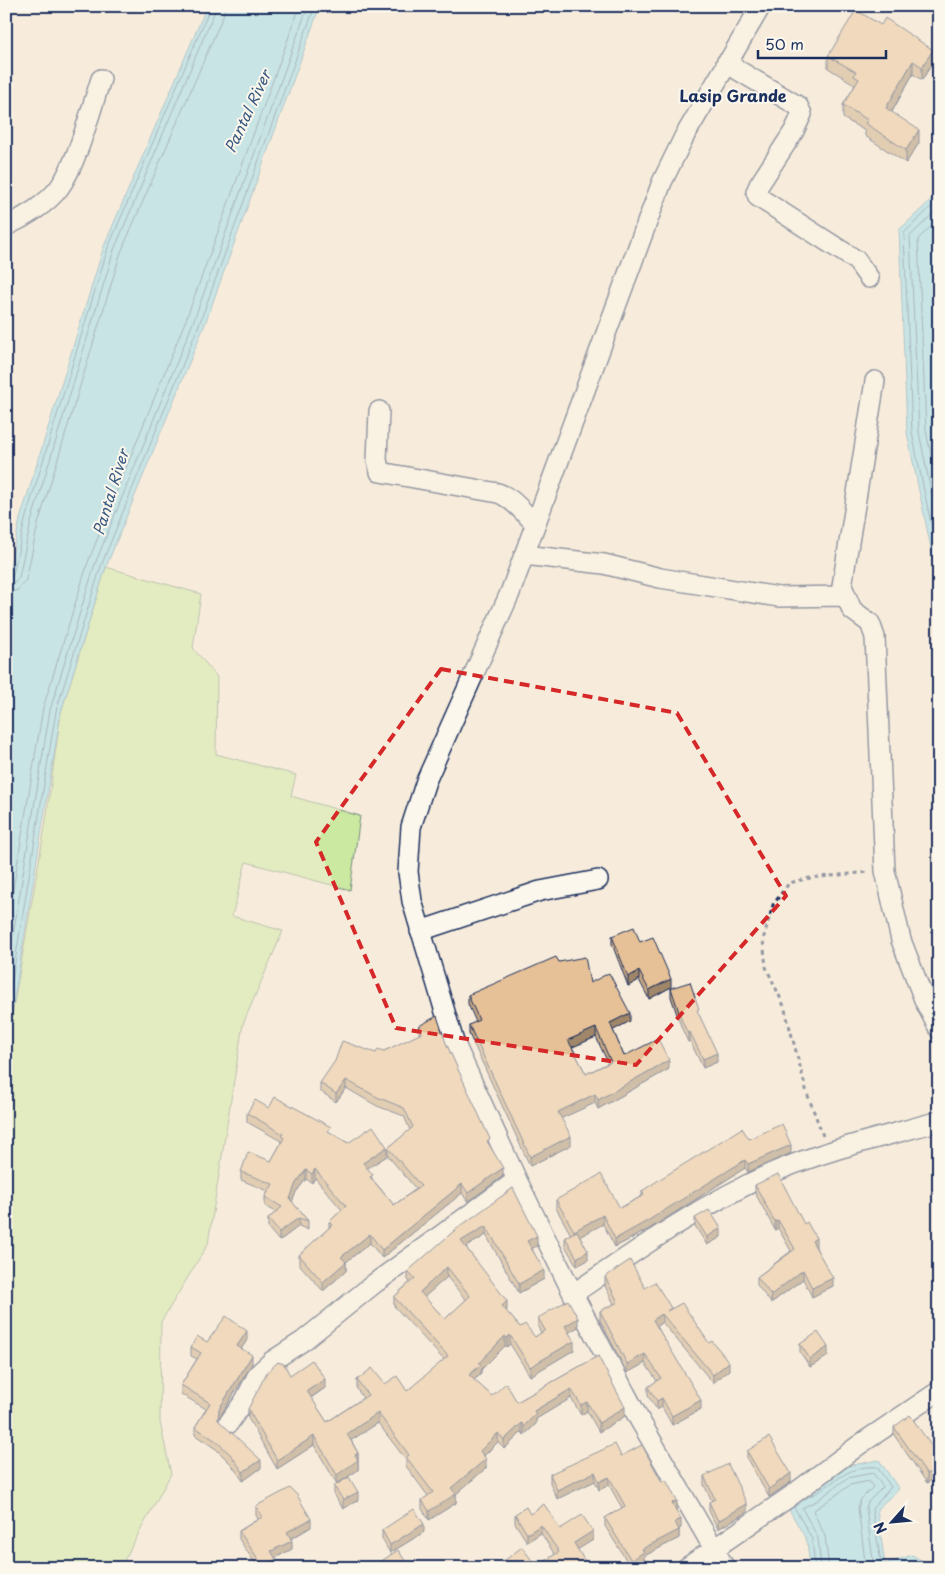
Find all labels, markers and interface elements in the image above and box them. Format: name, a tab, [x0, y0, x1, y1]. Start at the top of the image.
scale bar	[758, 28, 885, 60]
text: 50 m	[765, 32, 804, 55]
water label: Pantal River	[218, 64, 277, 156]
district label: Lasip Grande	[679, 83, 787, 107]
water label: Pantal River	[86, 444, 135, 537]
north arrow	[868, 1496, 918, 1546]
text: N	[868, 1518, 892, 1538]

